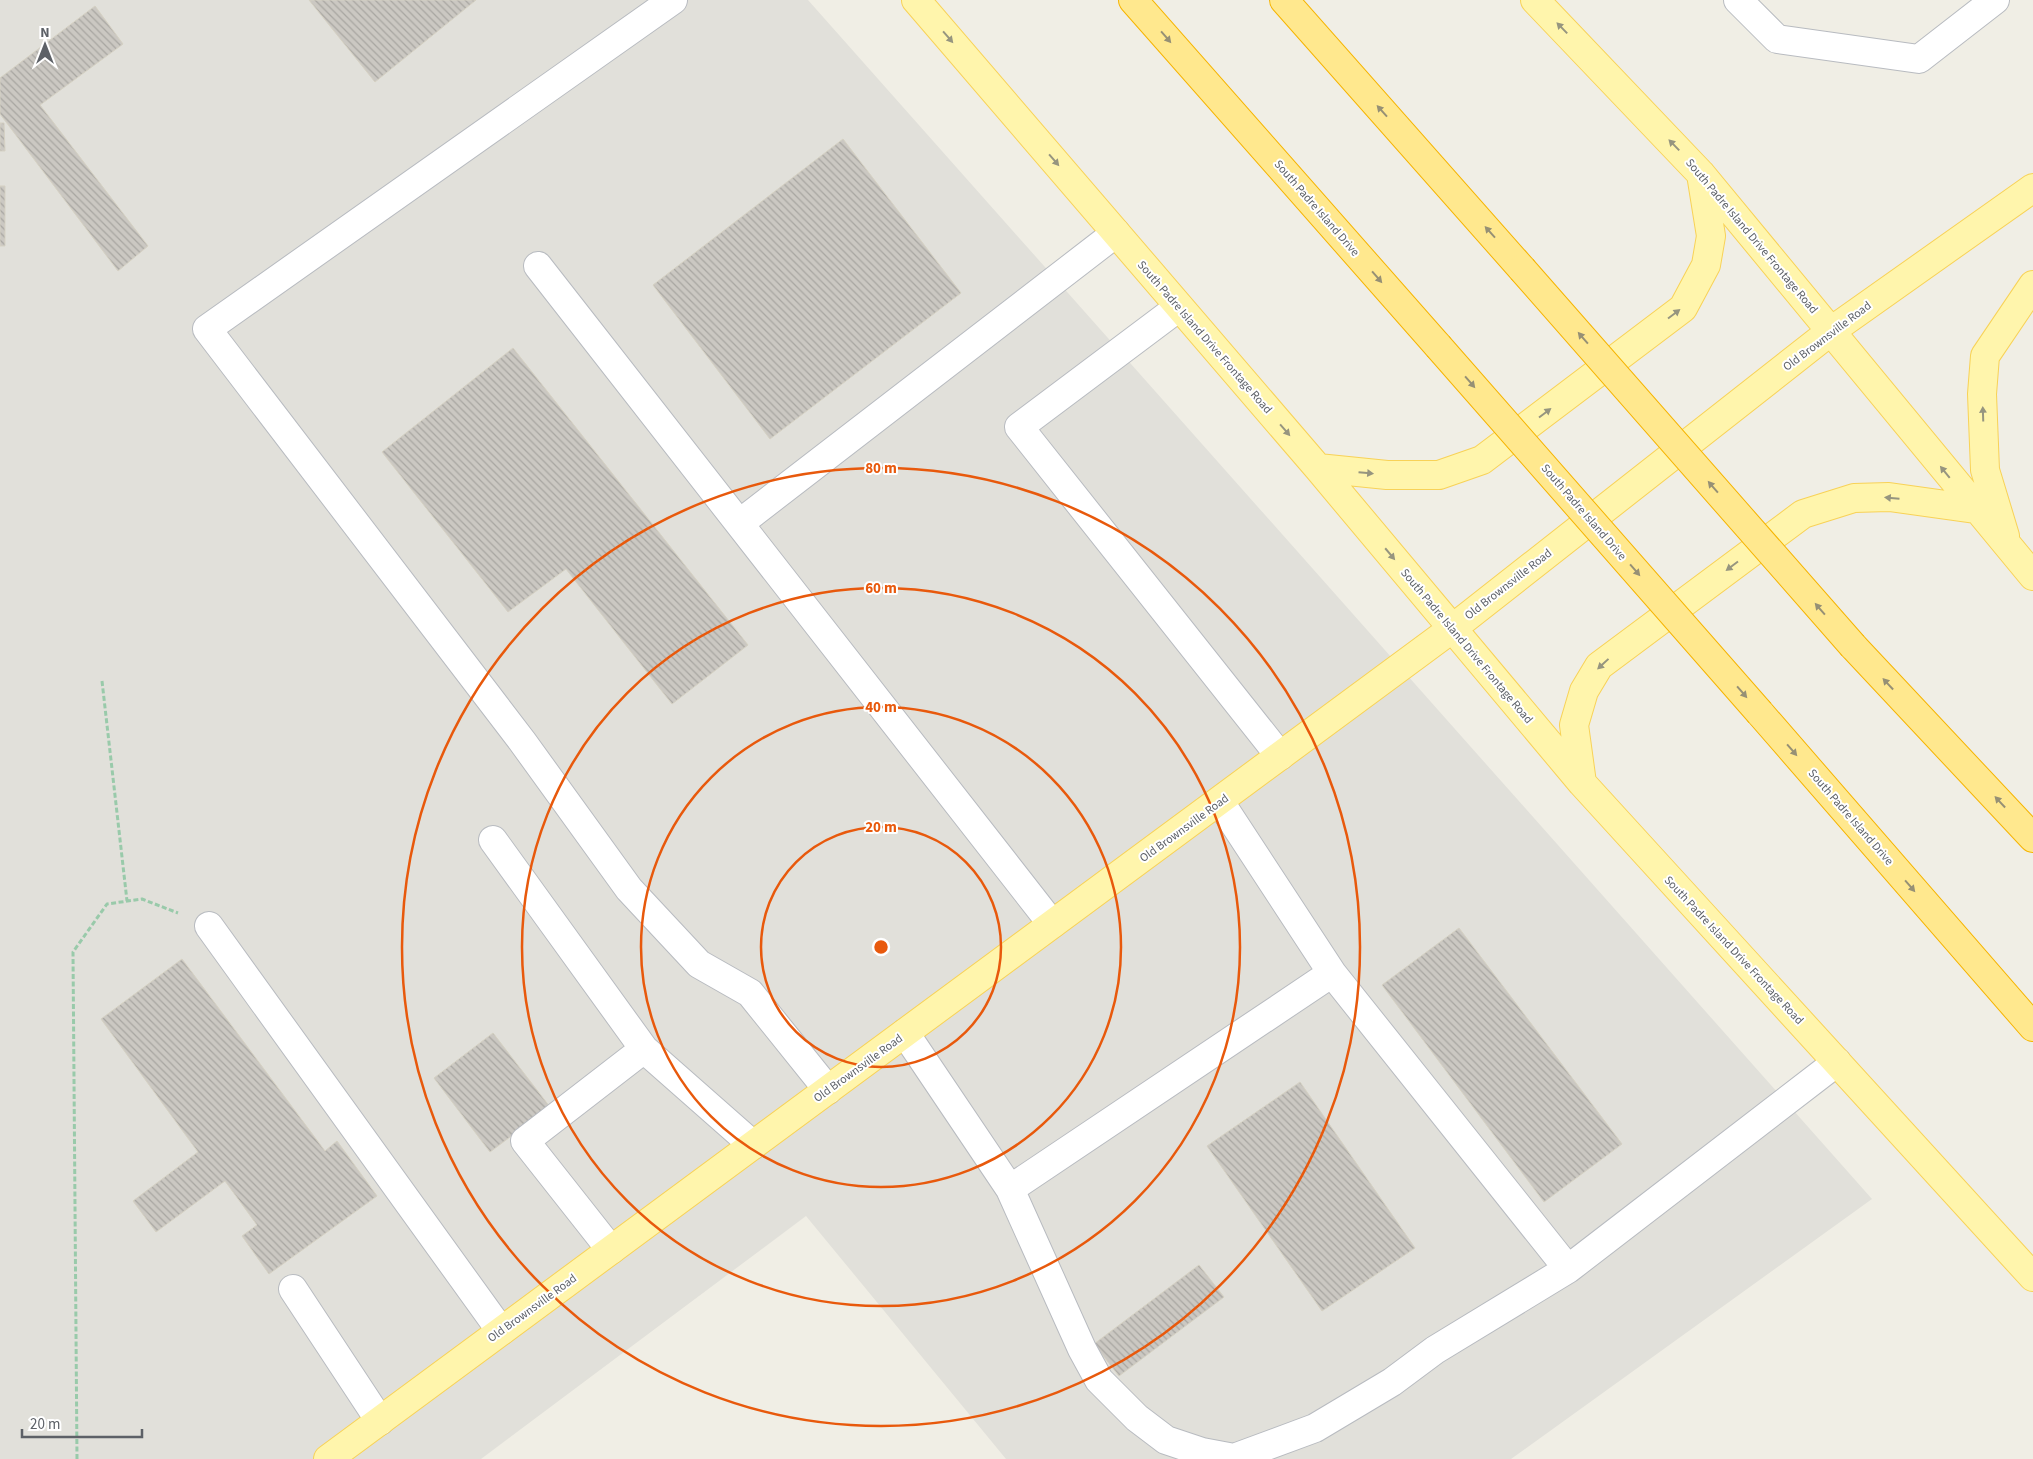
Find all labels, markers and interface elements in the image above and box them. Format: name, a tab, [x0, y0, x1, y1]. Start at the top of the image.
north arrow	[20, 20, 70, 70]
one-way arrow	[1556, 22, 1568, 34]
text: N	[40, 23, 50, 43]
one-way arrow	[1160, 30, 1171, 43]
one-way arrow	[942, 31, 953, 43]
one-way arrow	[1376, 105, 1388, 117]
one-way arrow	[1668, 139, 1680, 151]
one-way arrow	[1048, 154, 1059, 167]
street label: South Padre Island Drive Frontage Road	[1682, 155, 1822, 318]
street label: South Padre Island Drive	[1270, 156, 1363, 260]
one-way arrow	[1484, 227, 1496, 239]
street label: South Padre Island Drive Frontage Road	[1133, 257, 1276, 418]
one-way arrow	[1371, 270, 1383, 282]
street label: Old Brownsville Road	[1780, 298, 1875, 375]
one-way arrow	[1667, 309, 1680, 320]
one-way arrow	[1578, 332, 1589, 345]
one-way arrow	[1464, 376, 1476, 388]
one-way arrow	[1978, 406, 1986, 422]
one-way arrow	[1538, 407, 1551, 418]
one-way arrow	[1279, 423, 1290, 436]
text: 80 m	[865, 458, 897, 479]
street label: South Padre Island Drive	[1537, 460, 1630, 564]
one-way arrow	[1940, 466, 1951, 479]
one-way arrow	[1358, 469, 1374, 477]
one-way arrow	[1708, 480, 1719, 493]
one-way arrow	[1884, 494, 1900, 502]
street label: Old Brownsville Road	[1461, 545, 1556, 624]
one-way arrow	[1384, 547, 1396, 559]
one-way arrow	[1726, 561, 1739, 572]
one-way arrow	[1629, 564, 1640, 576]
street label: South Padre Island Drive Frontage Road	[1397, 565, 1537, 728]
text: 60 m	[865, 578, 897, 599]
one-way arrow	[1815, 603, 1826, 616]
one-way arrow	[1597, 658, 1609, 670]
one-way arrow	[1882, 678, 1894, 690]
one-way arrow	[1737, 686, 1748, 699]
text: 40 m	[865, 697, 897, 718]
one-way arrow	[1787, 743, 1798, 756]
street label: South Padre Island Drive	[1804, 765, 1897, 869]
street label: Old Brownsville Road	[1136, 790, 1232, 867]
one-way arrow	[1994, 797, 2006, 809]
text: 20 m	[865, 817, 897, 838]
street label: South Padre Island Drive Frontage Road	[1660, 872, 1807, 1028]
one-way arrow	[1904, 879, 1916, 891]
centre of rings	[872, 938, 890, 956]
street label: Old Brownsville Road	[810, 1030, 906, 1107]
street label: Old Brownsville Road	[484, 1270, 580, 1347]
scale bar	[22, 1406, 142, 1438]
text: 20 m	[30, 1414, 60, 1435]

